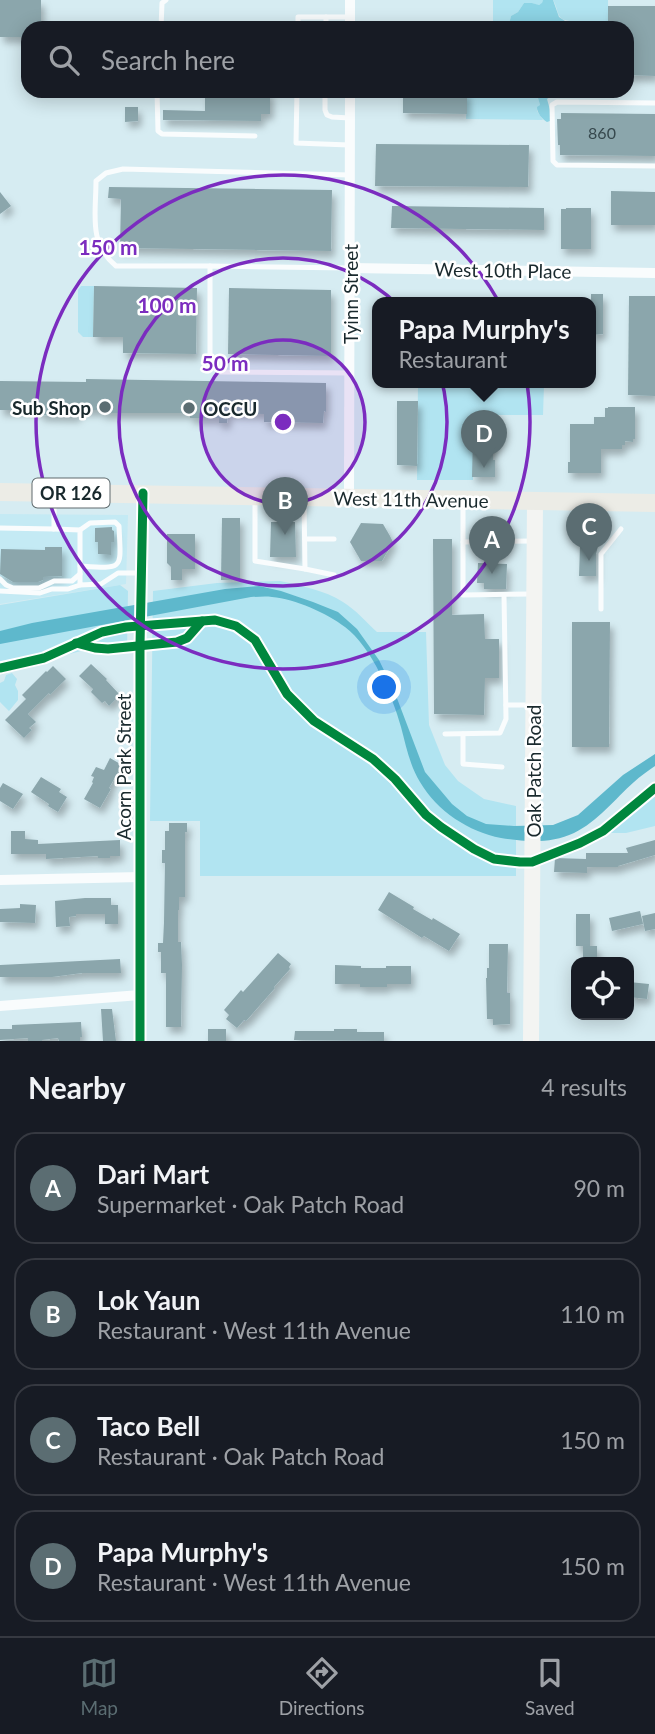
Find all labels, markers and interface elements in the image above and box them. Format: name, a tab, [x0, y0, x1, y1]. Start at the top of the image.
search box	[21, 21, 634, 98]
icon: search	[45, 41, 83, 79]
text: Search here	[101, 44, 235, 76]
house number: 860	[588, 123, 616, 142]
text: 150 m	[78, 234, 138, 259]
street label: Tyinn Street	[339, 244, 362, 344]
street label: West 10th Place	[434, 257, 572, 283]
text: 100 m	[137, 292, 197, 317]
popup	[372, 297, 596, 388]
text: Papa Murphy's	[398, 313, 570, 345]
text: Restaurant	[398, 345, 507, 373]
text: 50 m	[201, 350, 249, 375]
place label: Sub Shop	[12, 396, 91, 419]
place label: OCCU	[203, 397, 257, 420]
marker: Sub Shop	[97, 399, 113, 415]
marker: OCCU	[181, 400, 197, 416]
centre of rings	[271, 410, 295, 434]
pin: D	[461, 410, 507, 468]
pin: B	[262, 477, 308, 535]
road number: OR 126	[32, 478, 110, 508]
street label: West 11th Avenue	[333, 486, 489, 512]
pin: C	[566, 503, 612, 561]
pin: A	[469, 516, 515, 574]
your location	[367, 670, 401, 704]
street label: Acorn Park Street	[112, 693, 135, 840]
street label: Oak Patch Road	[522, 705, 545, 837]
map controls	[571, 957, 634, 1020]
button: locate	[571, 957, 634, 1020]
text: Nearby	[28, 1069, 126, 1105]
text: 4 results	[541, 1073, 627, 1101]
text: Dari Mart	[97, 1158, 209, 1190]
text: A	[45, 1174, 61, 1202]
text: 90 m	[574, 1174, 625, 1202]
text: Supermarket · Oak Patch Road	[97, 1190, 404, 1218]
text: Lok Yaun	[97, 1284, 200, 1316]
text: B	[45, 1300, 61, 1328]
text: 110 m	[560, 1300, 625, 1328]
text: Restaurant · West 11th Avenue	[97, 1316, 411, 1344]
text: Taco Bell	[97, 1410, 200, 1442]
text: C	[45, 1426, 61, 1454]
text: 150 m	[560, 1426, 625, 1454]
text: Restaurant · Oak Patch Road	[97, 1442, 384, 1470]
text: Papa Murphy's	[97, 1536, 268, 1568]
text: D	[44, 1552, 62, 1580]
text: 150 m	[560, 1552, 625, 1580]
text: Restaurant · West 11th Avenue	[97, 1568, 411, 1596]
tab: Map	[80, 1654, 118, 1719]
tab: Directions	[279, 1654, 365, 1719]
tab: Saved	[525, 1654, 575, 1719]

